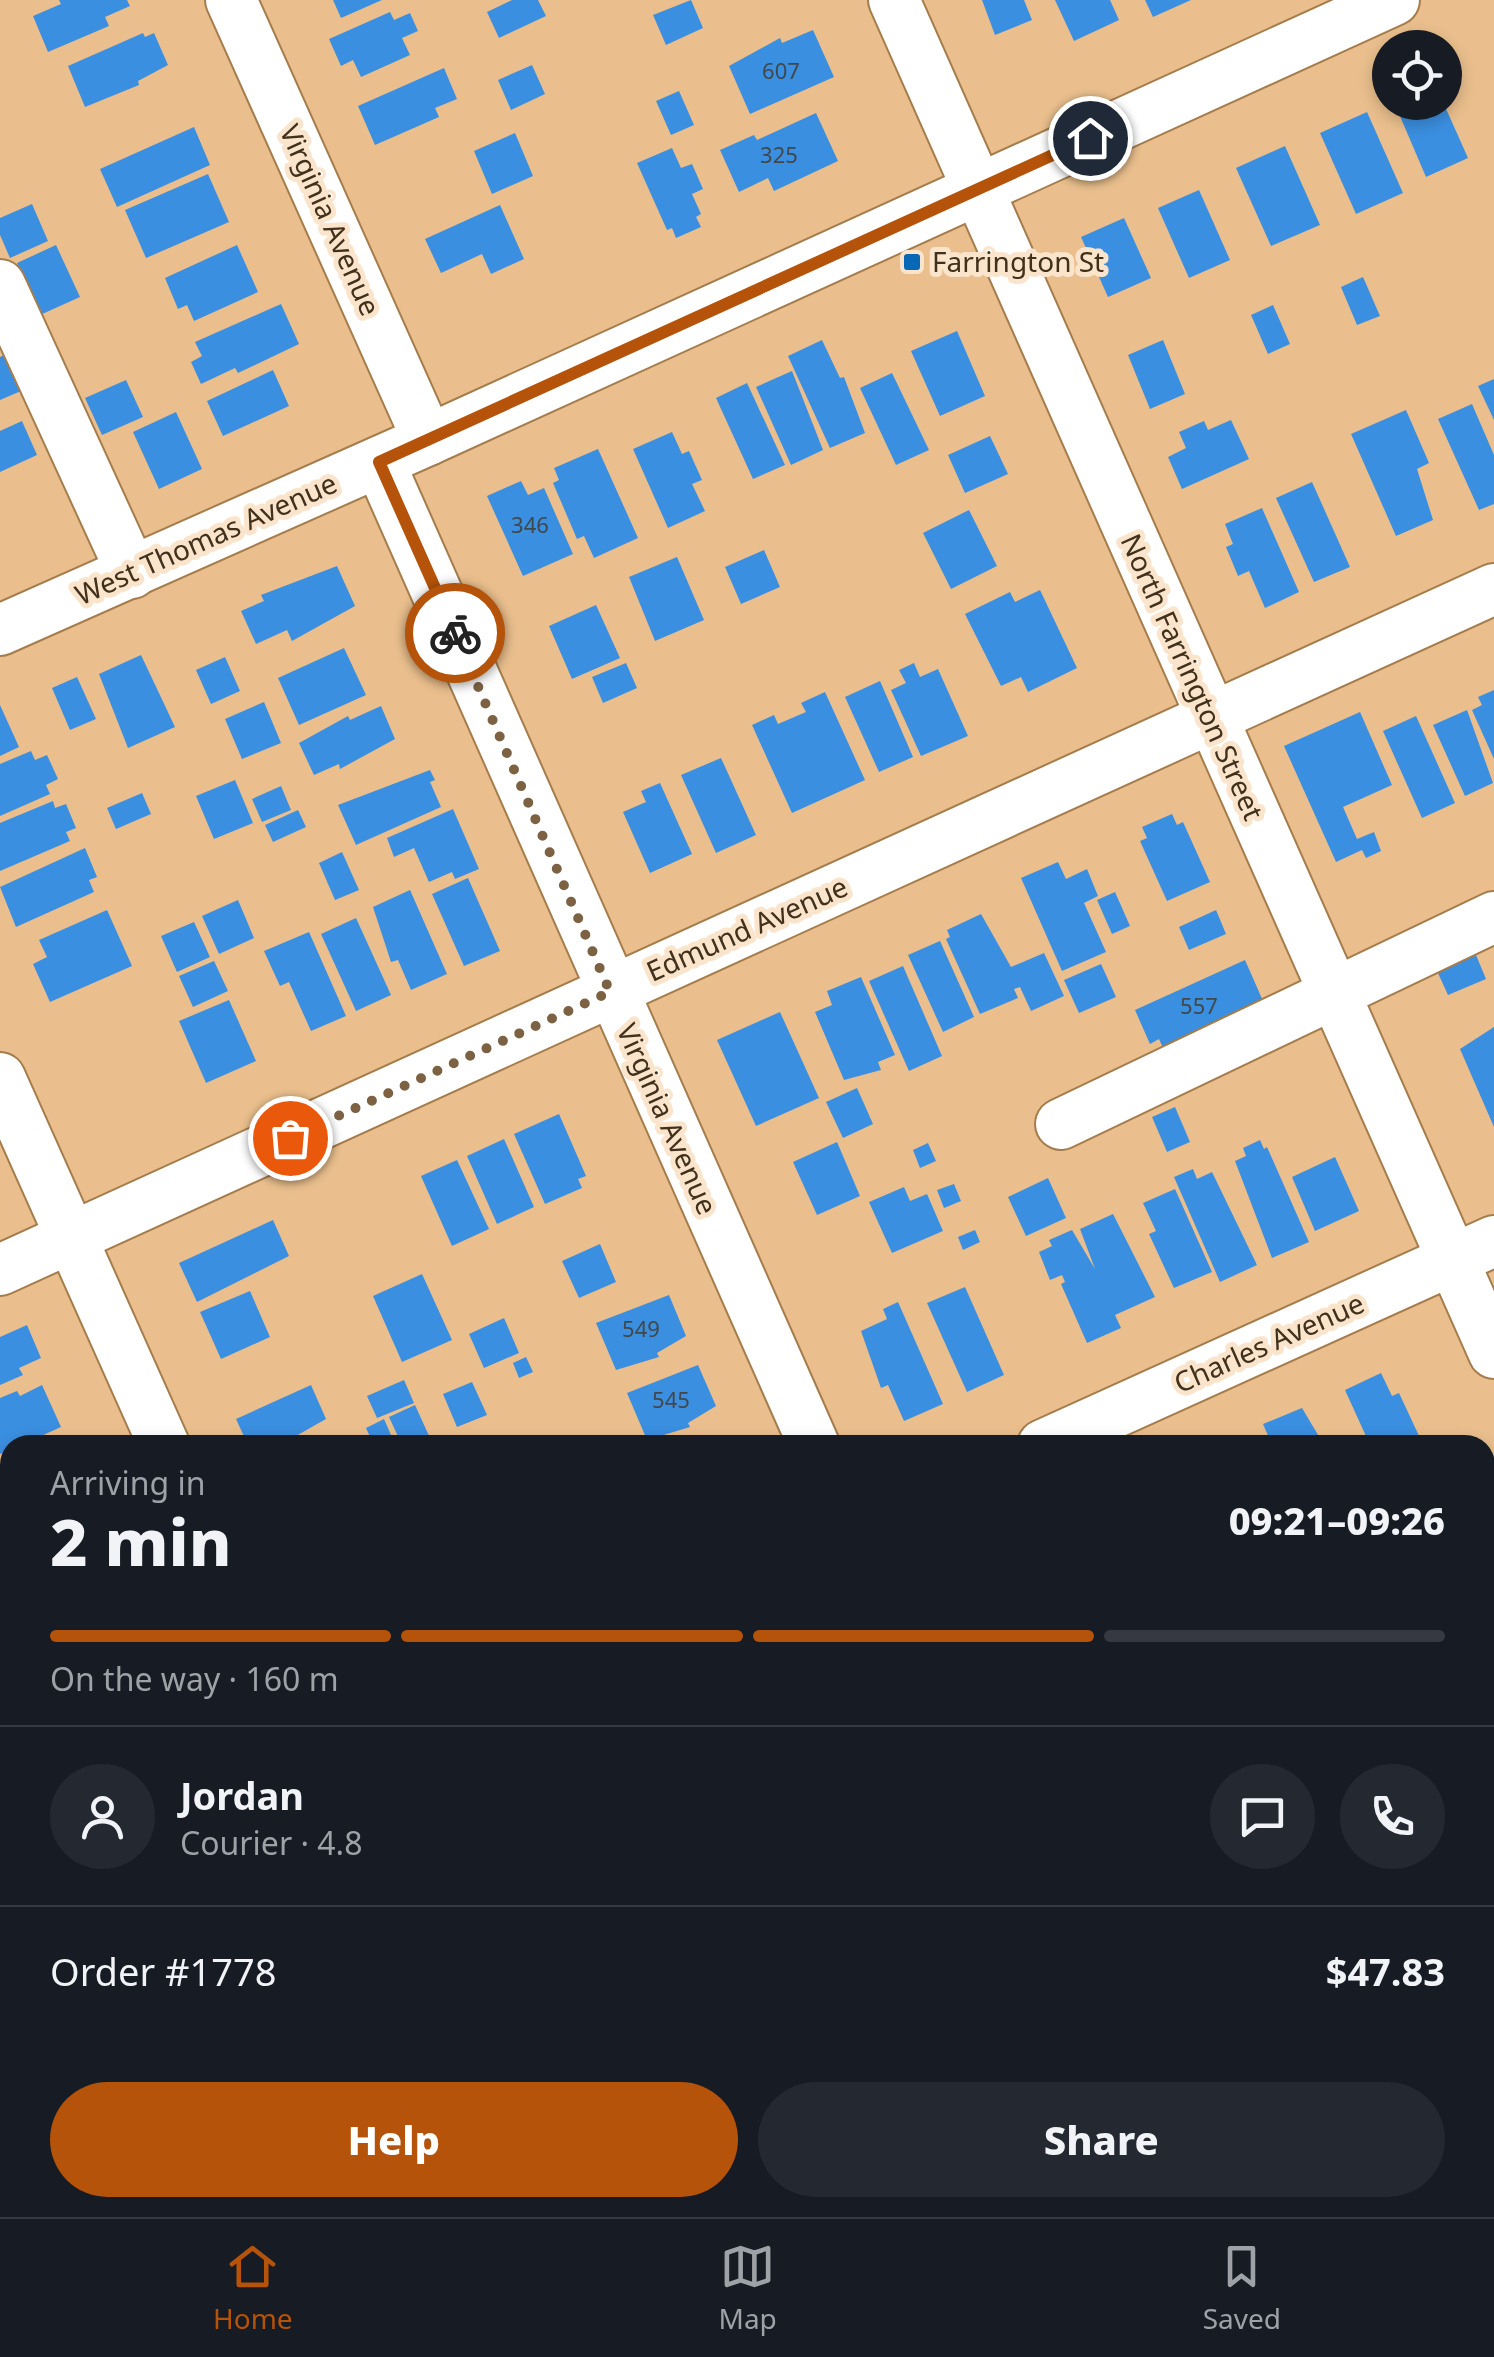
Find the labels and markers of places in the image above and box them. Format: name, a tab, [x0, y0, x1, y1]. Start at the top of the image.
pin	[1048, 96, 1133, 181]
place label: Farrington St	[932, 242, 1104, 280]
marker: Farrington St	[901, 251, 923, 273]
pin	[248, 1096, 333, 1181]

